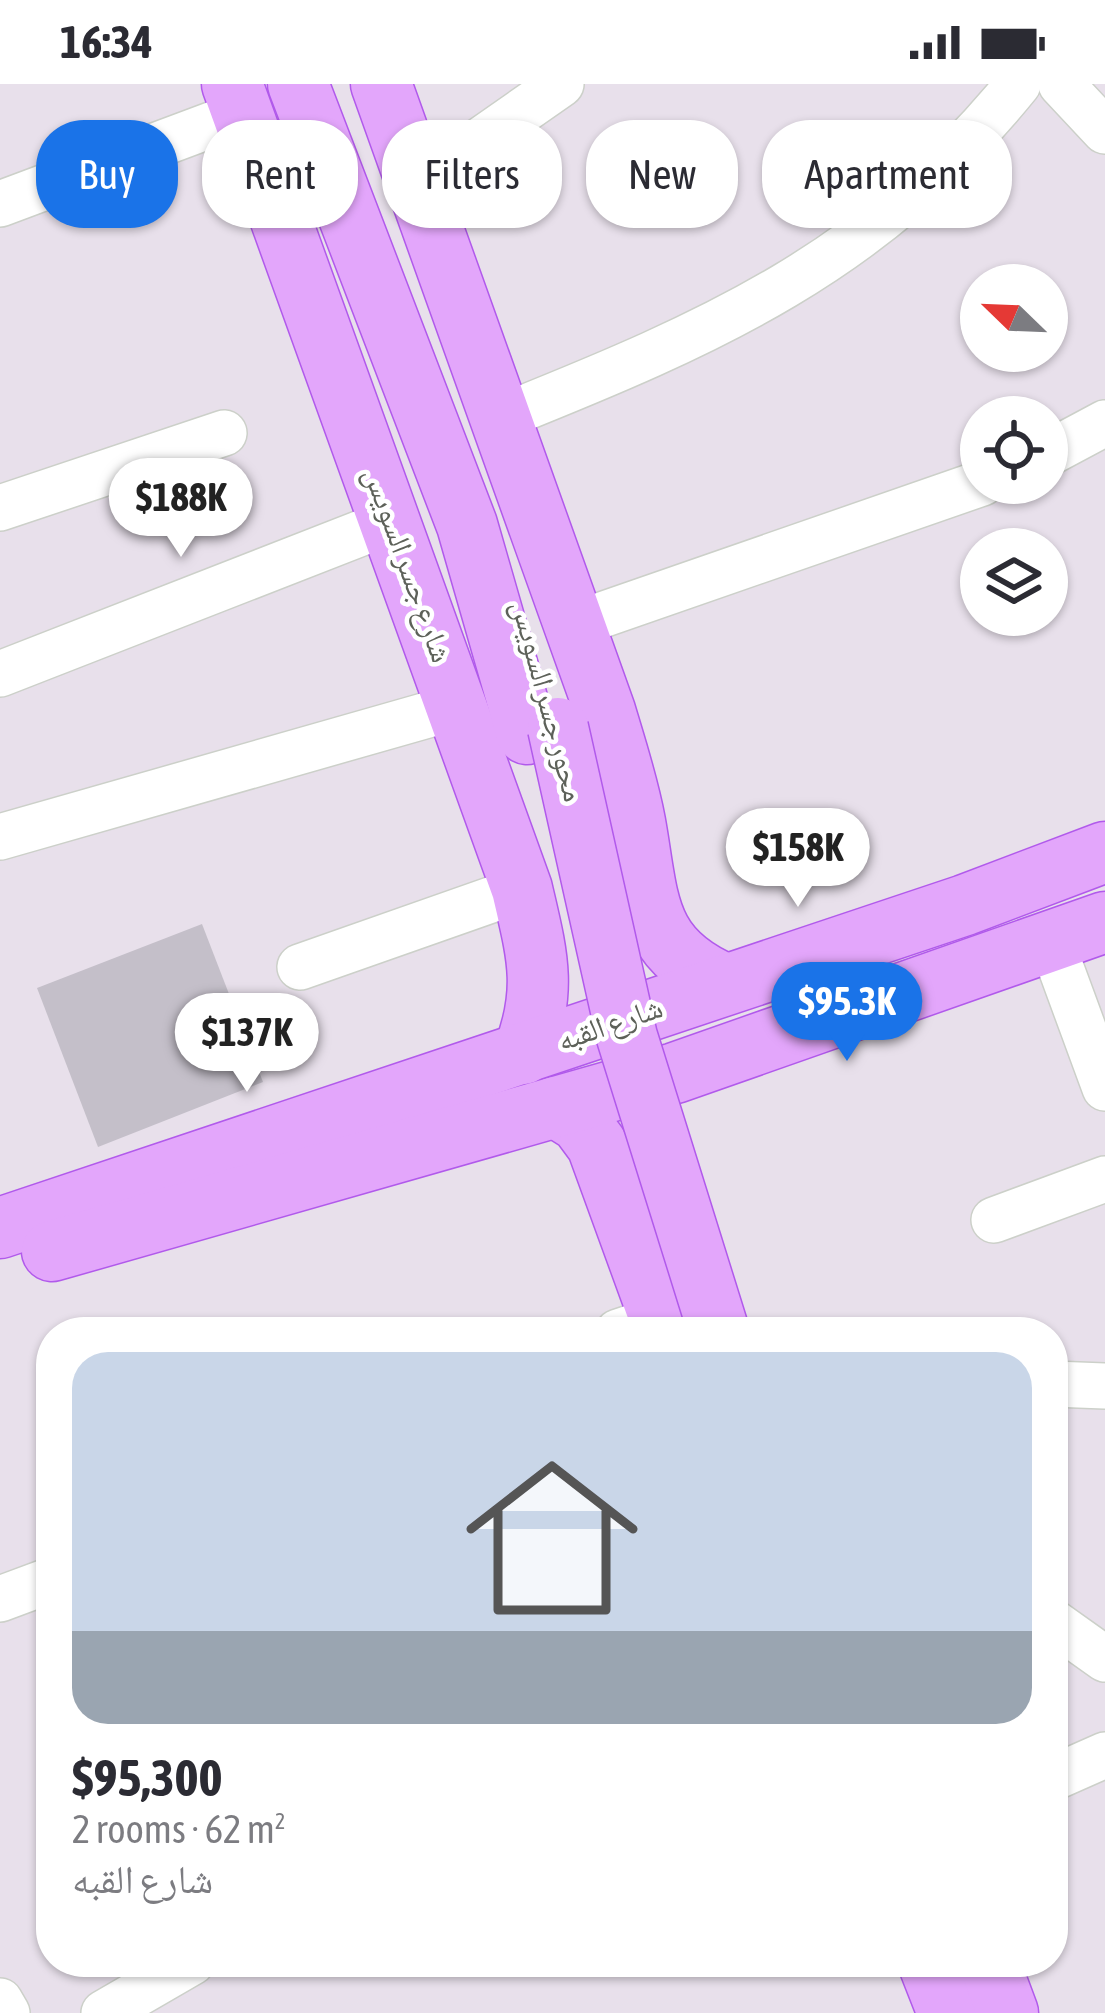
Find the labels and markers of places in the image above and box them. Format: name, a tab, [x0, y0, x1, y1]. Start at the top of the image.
pin: $188K	[97, 458, 265, 560]
pin: $158K	[714, 808, 882, 910]
pin: $95.3K	[749, 962, 945, 1064]
pin: $137K	[163, 993, 331, 1095]

